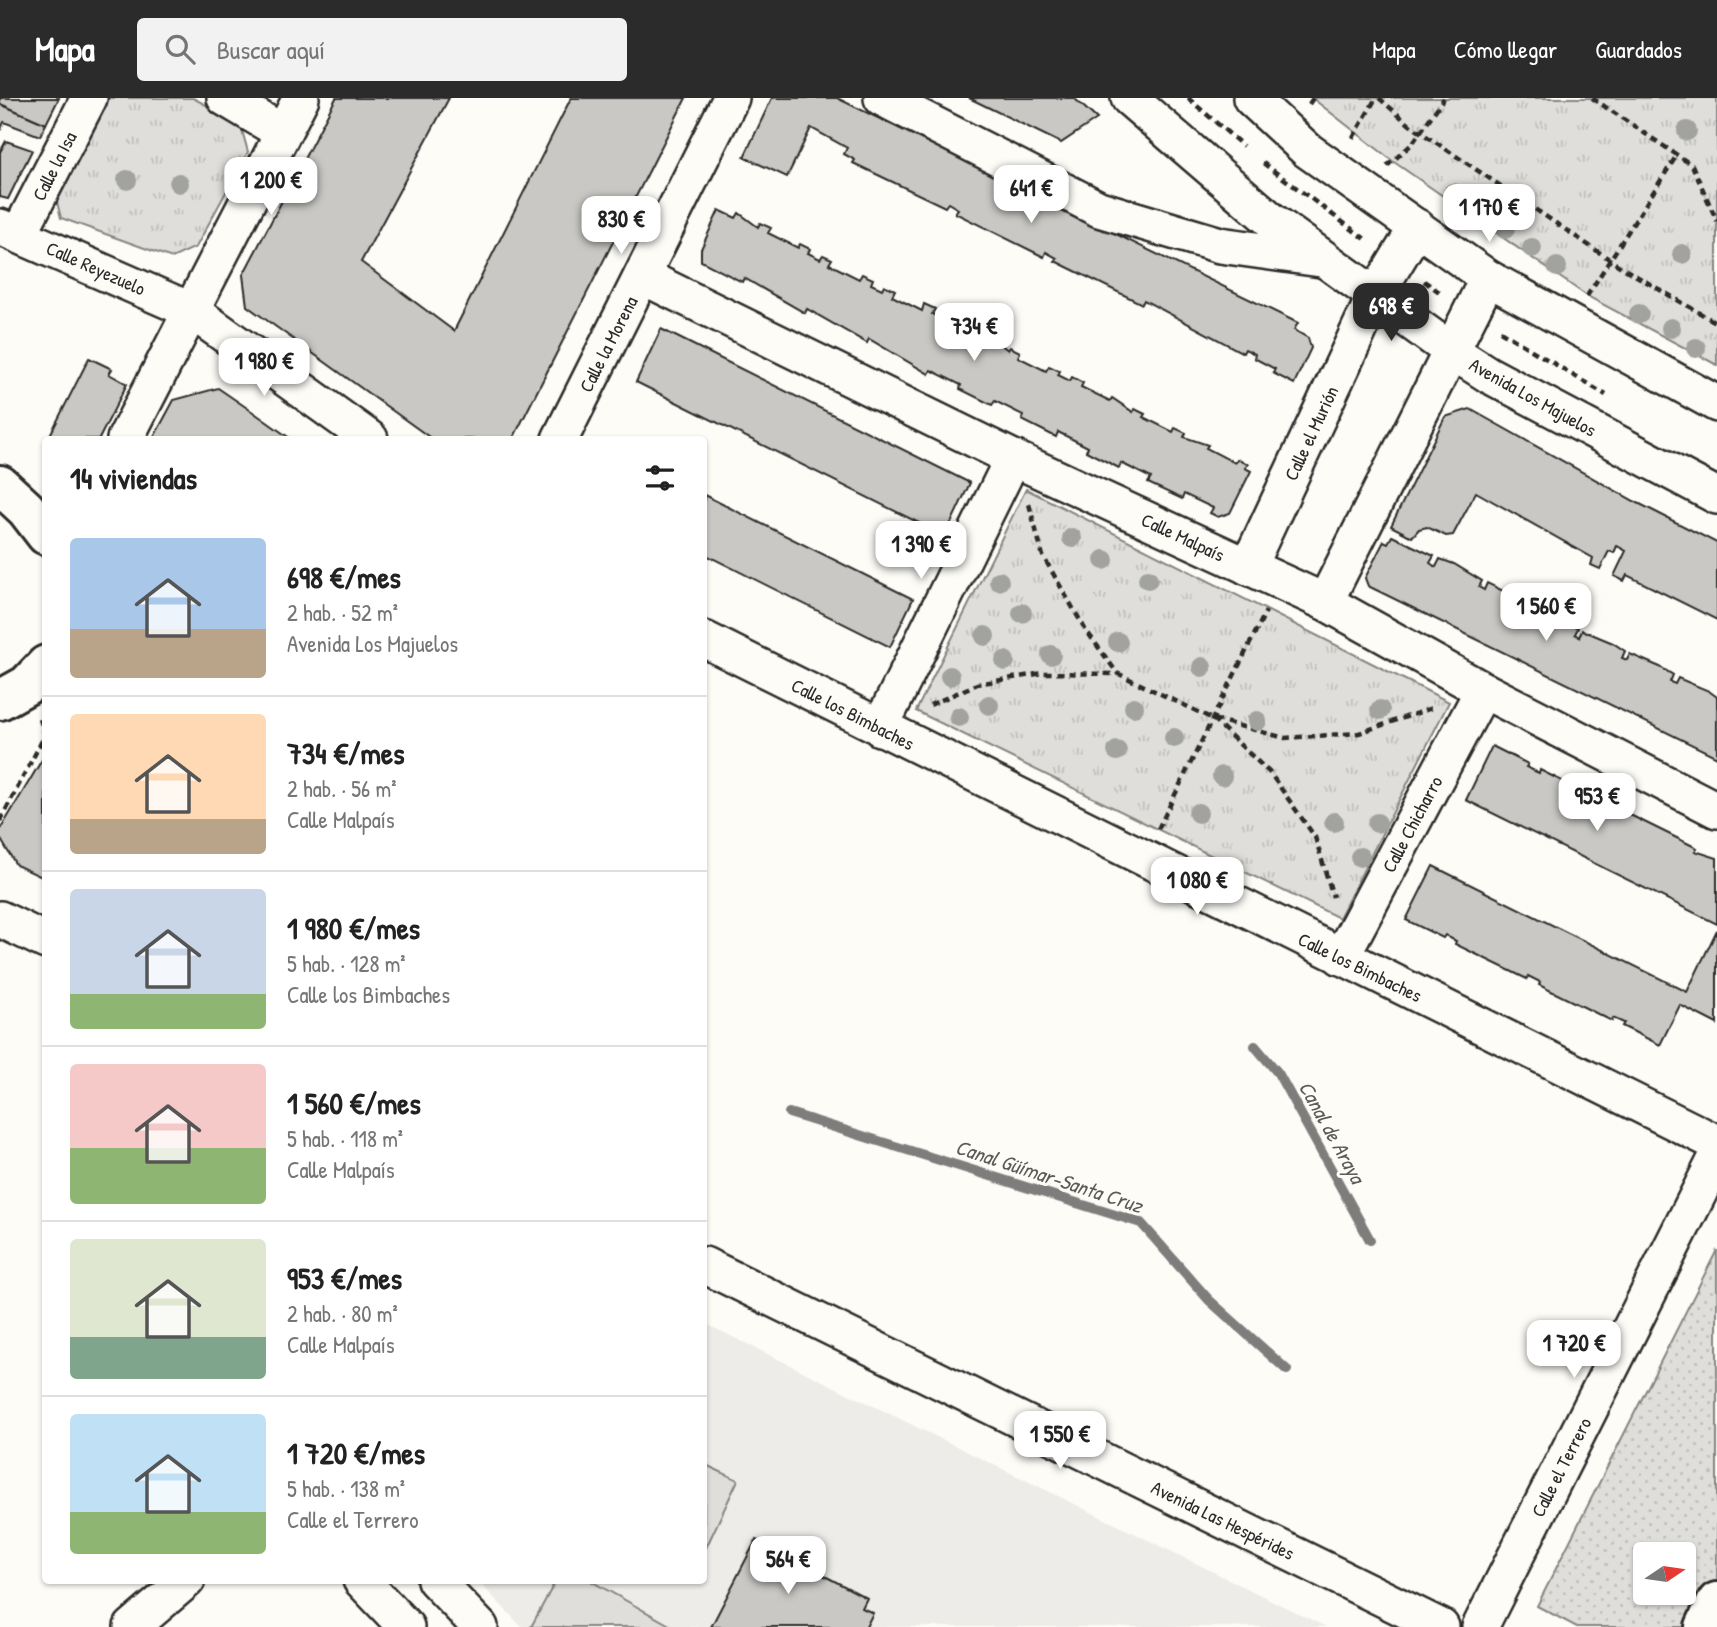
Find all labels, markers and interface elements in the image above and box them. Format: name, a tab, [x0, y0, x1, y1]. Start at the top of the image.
search box	[137, 18, 627, 81]
text: Mapa	[35, 27, 95, 71]
icon: search	[161, 30, 199, 68]
text: Buscar aquí	[217, 32, 325, 67]
text: Mapa	[1372, 33, 1416, 65]
text: Cómo llegar	[1454, 33, 1557, 65]
text: Guardados	[1595, 33, 1682, 65]
street label: Calle la Isa	[26, 127, 83, 205]
pin: 1 200 €	[206, 158, 336, 217]
text: 1 200 €	[240, 164, 302, 195]
pin: 641 €	[982, 166, 1080, 225]
text: 641 €	[1010, 172, 1052, 203]
pin: 1 170 €	[1424, 184, 1554, 244]
text: 1 170 €	[1459, 191, 1519, 222]
pin: 830 €	[572, 197, 670, 256]
text: 830 €	[598, 203, 644, 234]
street label: Calle Reyezuelo	[42, 235, 150, 302]
pin: 698 €	[1342, 284, 1440, 343]
text: 698 €	[1369, 290, 1413, 321]
street label: Calle la Morena	[573, 291, 644, 397]
pin: 734 €	[925, 303, 1023, 363]
text: 734 €	[951, 310, 997, 341]
pin: 1 980 €	[199, 338, 329, 398]
text: 1 980 €	[235, 345, 293, 376]
street label: Avenida Los Majuelos	[1465, 351, 1601, 443]
street label: Calle el Murión	[1278, 381, 1344, 485]
text: 14 viviendas	[70, 458, 197, 498]
icon: filters	[641, 459, 679, 497]
street label: Calle Malpaís	[1137, 506, 1229, 568]
pin: 1 390 €	[856, 522, 986, 581]
text: 1 390 €	[891, 528, 951, 559]
text: 698 €/mes	[287, 557, 401, 597]
icon: home	[126, 566, 210, 650]
pin: 1 560 €	[1481, 584, 1611, 643]
text: 1 560 €	[1516, 590, 1576, 621]
text: 2 hab. · 52 m²	[287, 597, 398, 628]
text: Avenida Los Majuelos	[287, 628, 458, 659]
street label: Calle los Bimbaches	[787, 672, 919, 756]
text: 734 €/mes	[287, 733, 404, 773]
icon: home	[126, 742, 210, 826]
street label: Calle Chicharro	[1376, 771, 1448, 877]
text: 2 hab. · 56 m²	[287, 773, 396, 804]
pin: 953 €	[1548, 774, 1646, 833]
text: 953 €	[1575, 780, 1619, 811]
text: Calle Malpaís	[287, 804, 395, 835]
pin: 1 080 €	[1132, 858, 1262, 917]
text: 1 080 €	[1167, 864, 1227, 895]
text: 1 980 €/mes	[287, 908, 420, 948]
icon: home	[126, 917, 210, 1001]
street label: Calle los Bimbaches	[1294, 926, 1426, 1008]
text: 5 hab. · 128 m²	[287, 948, 406, 979]
text: Calle los Bimbaches	[287, 979, 450, 1010]
water label: Canal de Araya	[1292, 1076, 1373, 1191]
text: 1 560 €/mes	[287, 1083, 421, 1123]
icon: home	[126, 1092, 210, 1176]
text: 5 hab. · 118 m²	[287, 1123, 403, 1154]
water label: Canal Güímar-Santa Cruz	[952, 1132, 1148, 1221]
text: Calle Malpaís	[287, 1154, 395, 1185]
text: 953 €/mes	[287, 1258, 402, 1298]
icon: home	[126, 1267, 210, 1351]
text: 2 hab. · 80 m²	[287, 1298, 398, 1329]
pin: 1 720 €	[1509, 1320, 1639, 1380]
text: 1 720 €	[1543, 1327, 1605, 1358]
text: Calle Malpaís	[287, 1329, 395, 1360]
pin: 1 550 €	[995, 1412, 1125, 1471]
street label: Calle el Terrero	[1525, 1412, 1597, 1521]
text: 1 550 €	[1030, 1418, 1090, 1449]
text: 1 720 €/mes	[287, 1433, 425, 1473]
icon: home	[126, 1442, 210, 1526]
text: 5 hab. · 138 m²	[287, 1473, 405, 1504]
street label: Avenida Las Hespérides	[1147, 1474, 1299, 1566]
text: Calle el Terrero	[287, 1504, 418, 1535]
pin: 564 €	[739, 1536, 837, 1596]
north arrow	[1633, 1542, 1696, 1605]
map controls	[1633, 1542, 1696, 1605]
text: 564 €	[766, 1543, 810, 1574]

